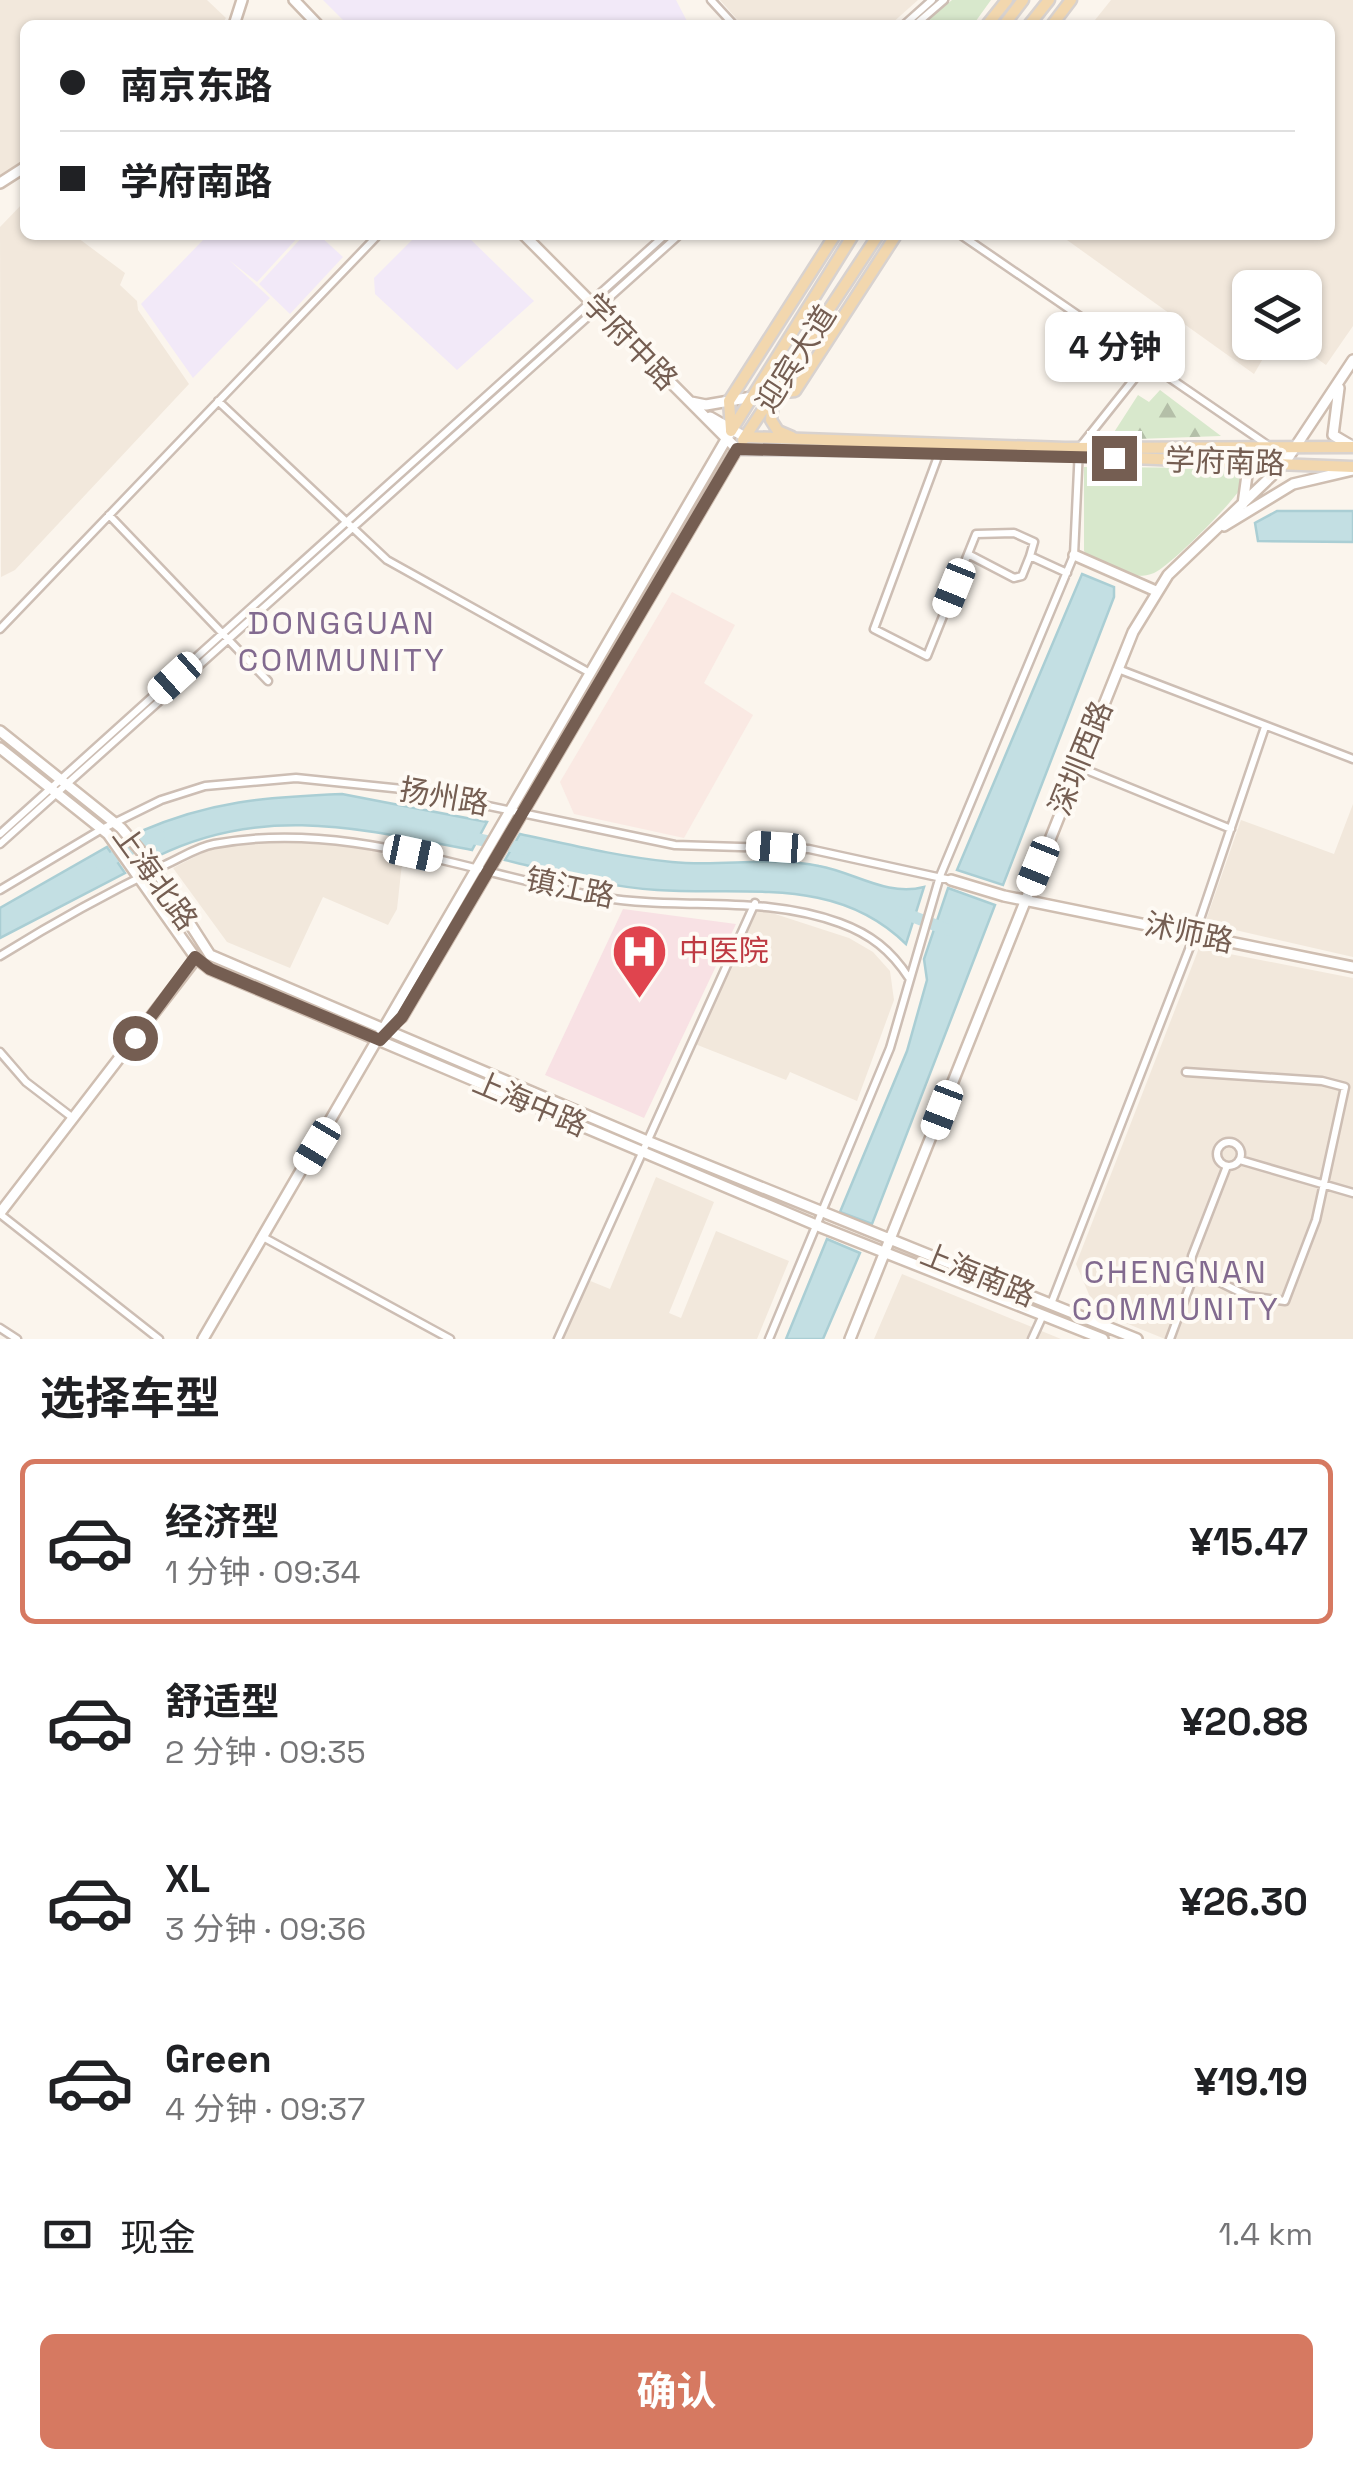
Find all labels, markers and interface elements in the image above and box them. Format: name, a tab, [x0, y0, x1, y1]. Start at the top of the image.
text: 南京东路	[120, 62, 272, 110]
text: 学府南路	[120, 158, 272, 206]
map controls	[1232, 270, 1322, 360]
button: layers	[1232, 270, 1322, 360]
street label: 学府中路	[575, 285, 686, 398]
street label: 迎宾大道	[747, 298, 845, 420]
callout: 4 分钟	[1044, 313, 1184, 383]
text: 4 分钟	[1069, 327, 1161, 367]
route end	[1092, 436, 1137, 481]
street label: 学府南路	[1164, 440, 1286, 483]
car	[929, 555, 979, 621]
district label: DONGGUAN COMMUNITY	[238, 603, 446, 680]
car	[143, 647, 207, 709]
street label: 深圳西路	[1040, 695, 1121, 821]
street label: 扬州路	[396, 769, 492, 824]
street label: 上海北路	[104, 818, 206, 938]
car	[745, 830, 807, 864]
car	[381, 832, 445, 874]
car	[1013, 833, 1063, 899]
street label: 镇江路	[522, 859, 618, 916]
street label: 沭师路	[1141, 904, 1237, 961]
hospital icon: 中医院	[610, 921, 670, 1000]
place label: 中医院	[679, 931, 769, 970]
route start	[113, 1016, 158, 1061]
street label: 上海中路	[467, 1062, 593, 1145]
car	[917, 1077, 967, 1143]
car	[289, 1113, 345, 1179]
street label: 上海南路	[915, 1234, 1041, 1315]
district label: CHENGNAN COMMUNITY	[1072, 1252, 1280, 1329]
text: 选择车型	[40, 1370, 220, 1427]
icon: car	[45, 1497, 135, 1587]
text: 经济型	[165, 1498, 279, 1546]
text: ¥15.47	[1190, 1518, 1308, 1566]
text: 1 分钟 · 09:34	[165, 1552, 361, 1592]
icon: car	[45, 1677, 135, 1767]
text: 舒适型	[165, 1678, 279, 1726]
text: ¥20.88	[1181, 1698, 1308, 1746]
text: 2 分钟 · 09:35	[165, 1732, 366, 1772]
text: XL	[165, 1855, 210, 1903]
icon: car	[45, 1857, 135, 1947]
text: ¥26.30	[1179, 1878, 1308, 1926]
text: 3 分钟 · 09:36	[165, 1909, 366, 1949]
text: Green	[165, 2035, 272, 2083]
icon: car	[45, 2037, 135, 2127]
text: ¥19.19	[1194, 2058, 1308, 2106]
text: 4 分钟 · 09:37	[165, 2089, 365, 2129]
icon: cash	[40, 2207, 95, 2262]
text: 现金	[120, 2214, 196, 2262]
text: 1.4 km	[1219, 2214, 1313, 2254]
button: 确认	[40, 2334, 1313, 2449]

